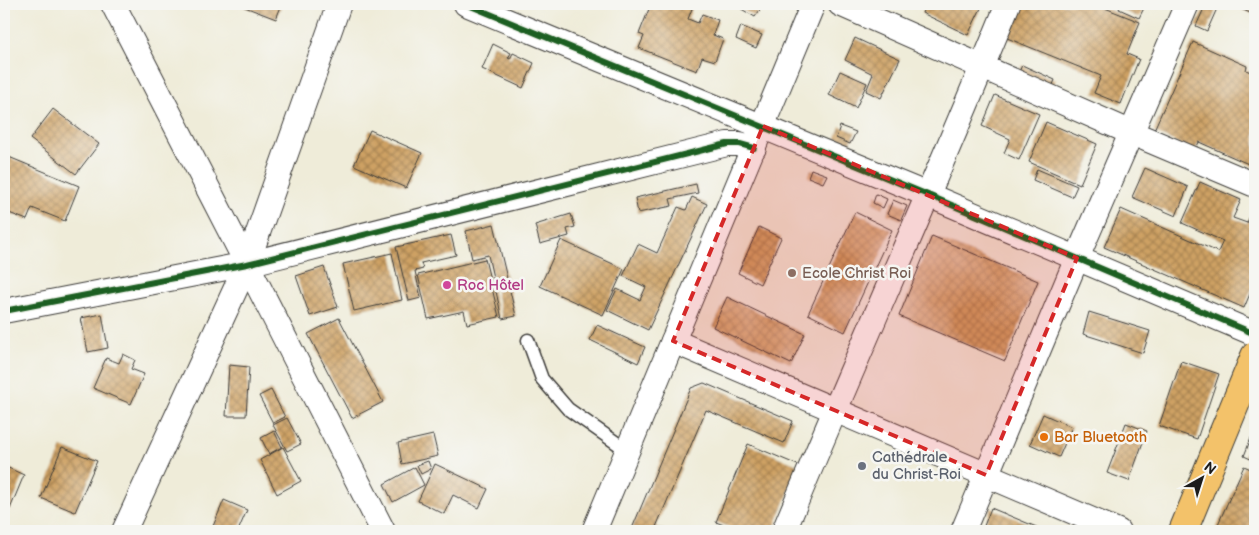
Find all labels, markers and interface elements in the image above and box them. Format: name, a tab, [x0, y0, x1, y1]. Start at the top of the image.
place label: Ecole Christ Roi	[802, 264, 911, 283]
marker: Ecole Christ Roi	[786, 267, 798, 279]
place label: Roc Hôtel	[457, 276, 524, 295]
marker: Roc Hôtel	[441, 279, 453, 291]
place label: Bar Bluetooth	[1054, 428, 1147, 447]
marker: Bar Bluetooth	[1038, 431, 1050, 443]
place label: Cathédrale du Christ-Roi	[872, 448, 961, 484]
north arrow	[1176, 452, 1226, 502]
text: N	[1200, 458, 1219, 478]
marker: Cathédrale du Christ-Roi	[856, 460, 868, 472]

